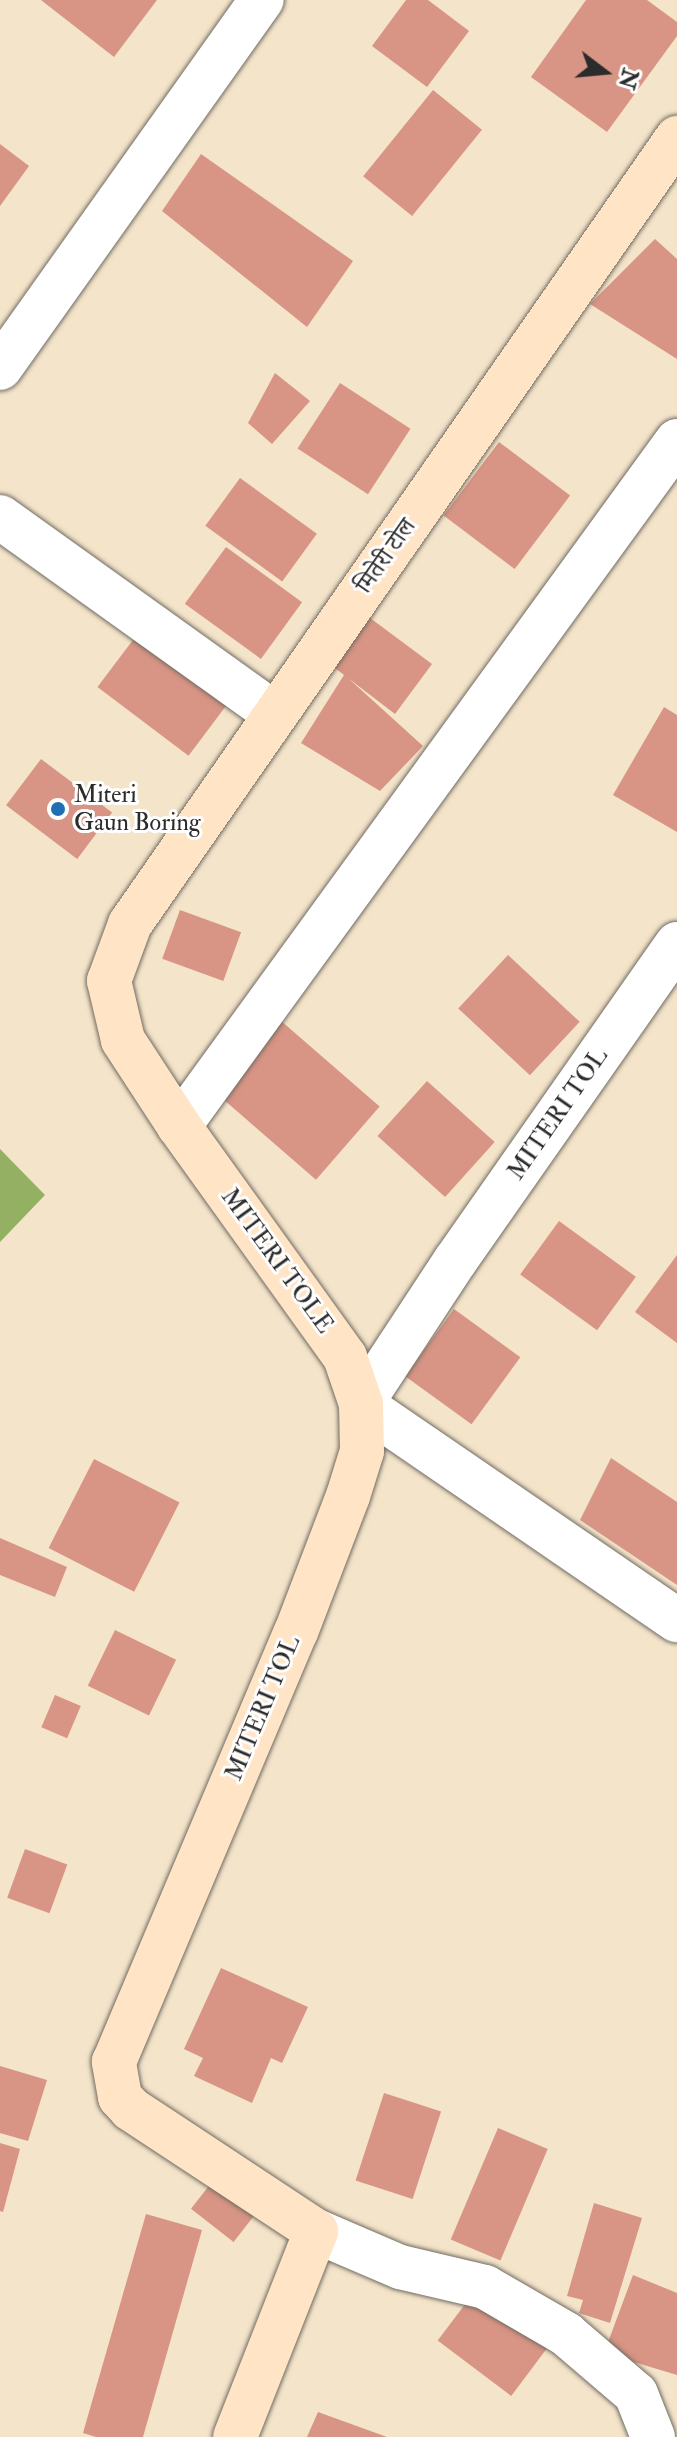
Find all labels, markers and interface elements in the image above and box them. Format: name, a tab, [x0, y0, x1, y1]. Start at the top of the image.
north arrow	[565, 32, 645, 112]
text: N	[612, 65, 644, 92]
street label: मितेरी टोल	[350, 513, 422, 599]
place label: Miteri Gaun Boring	[74, 781, 201, 837]
marker: Miteri Gaun Boring	[49, 800, 67, 818]
street label: MITERI TOL	[502, 1042, 614, 1186]
street label: MITERI TOLE	[215, 1183, 339, 1339]
street label: MITERI TOL	[220, 1631, 306, 1785]

